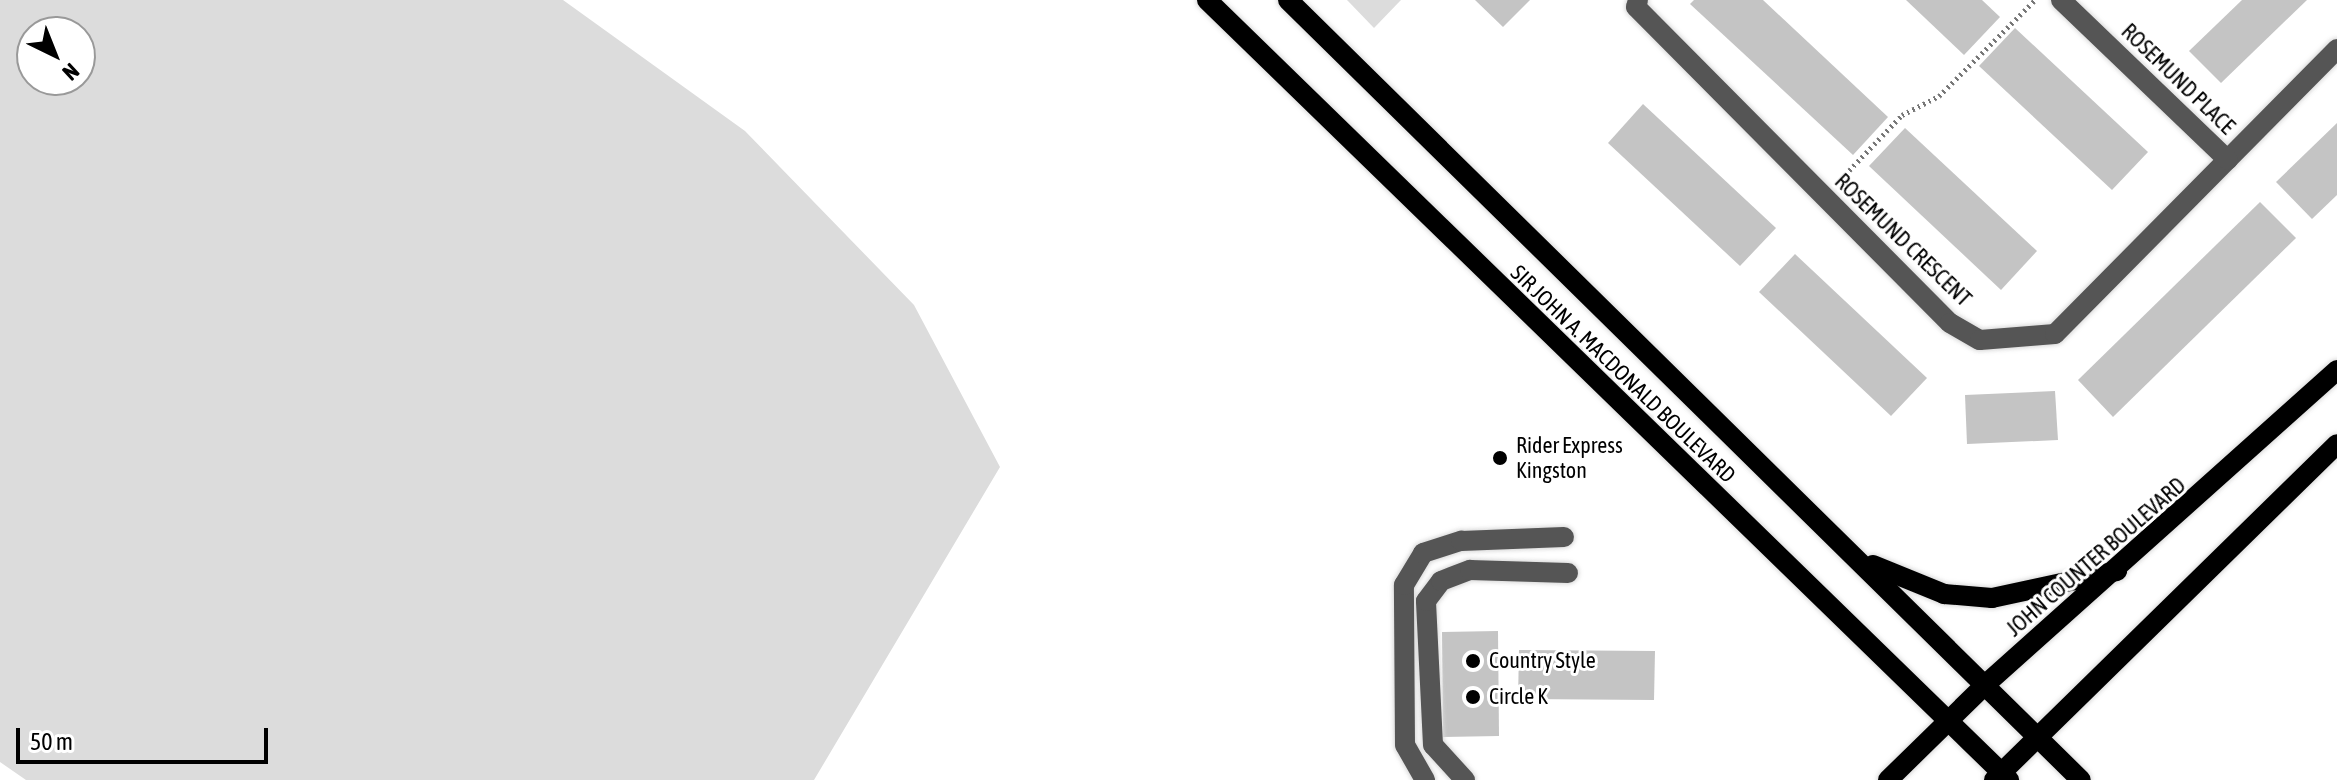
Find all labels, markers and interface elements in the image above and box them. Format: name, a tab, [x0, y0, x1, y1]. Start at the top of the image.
north arrow	[16, 16, 96, 96]
street label: ROSEMUND PLACE	[2116, 18, 2240, 140]
text: N	[57, 58, 85, 86]
street label: ROSEMUND CRESCENT	[1829, 168, 1977, 312]
street label: SIR JOHN A. MACDONALD BOULEVARD	[1505, 260, 1741, 488]
place label: Rider Express Kingston	[1516, 432, 1623, 484]
marker: Rider Express Kingston	[1491, 449, 1509, 467]
street label: JOHN COUNTER BOULEVARD	[2001, 472, 2191, 642]
place label: Country Style	[1489, 648, 1596, 674]
marker: Country Style	[1464, 652, 1482, 670]
place label: Circle K	[1489, 684, 1548, 710]
marker: Circle K	[1464, 688, 1482, 706]
scale bar	[20, 712, 272, 762]
text: 50 m	[30, 728, 73, 755]

